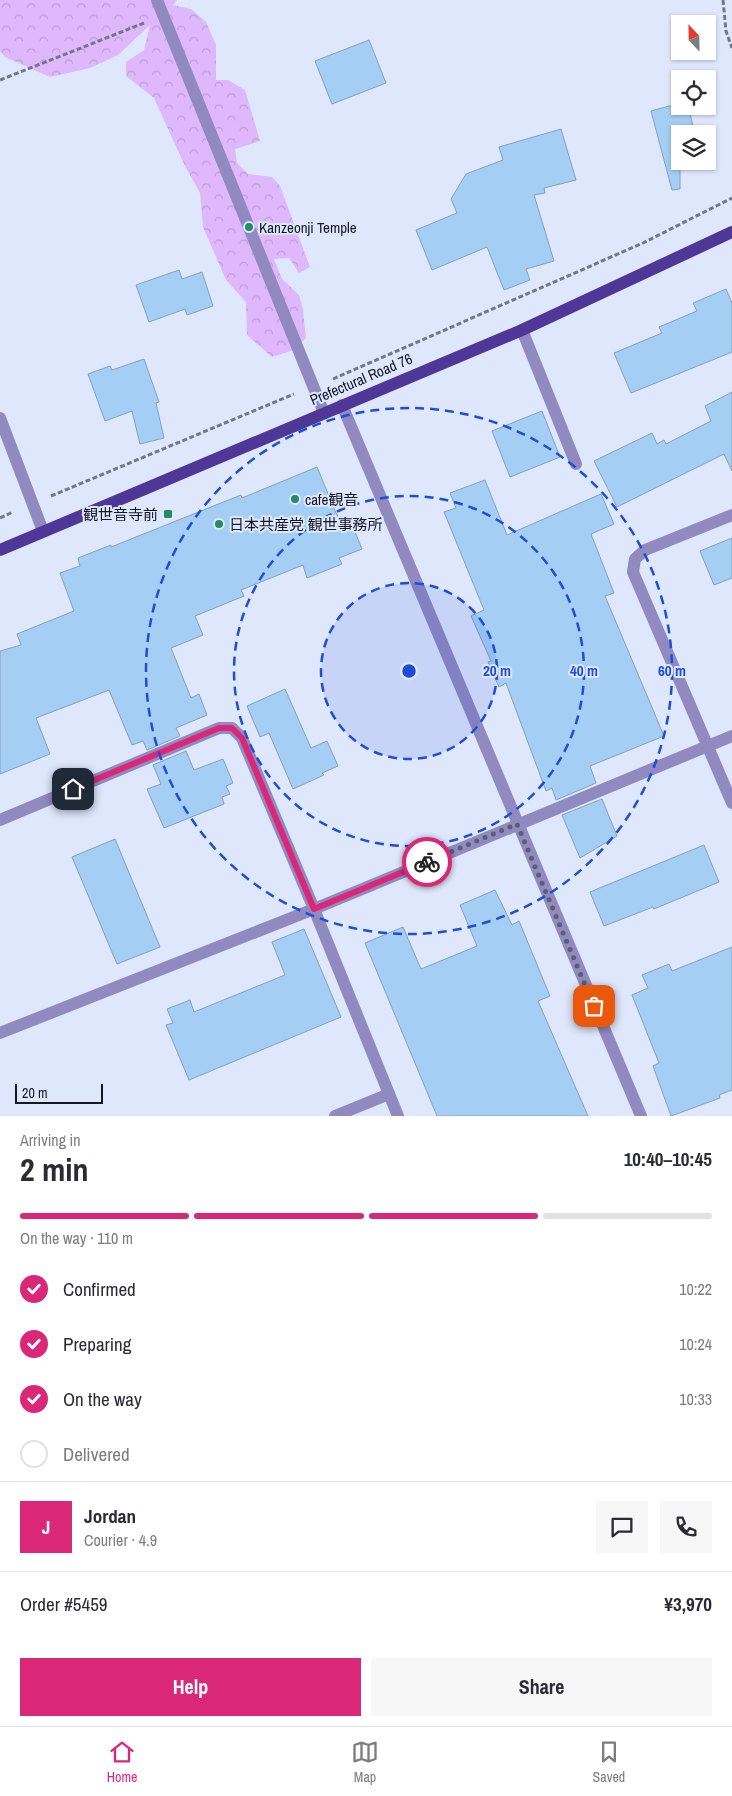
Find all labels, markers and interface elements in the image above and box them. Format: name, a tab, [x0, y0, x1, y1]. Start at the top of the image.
north arrow	[671, 15, 716, 60]
map controls	[671, 15, 716, 170]
button: locate	[671, 70, 716, 115]
button: layers	[671, 125, 716, 170]
place label: Kanzeonji Temple	[259, 217, 357, 238]
marker: Kanzeonji Temple	[243, 221, 255, 233]
street label: Prefectural Road 76	[307, 348, 416, 410]
place label: cafe観音	[305, 489, 358, 510]
marker: cafe観音	[289, 493, 301, 505]
place label: 観世音寺前	[83, 504, 158, 525]
marker: 観世音寺前	[162, 508, 174, 520]
place label: 日本共産党 観世事務所	[229, 514, 382, 535]
marker: 日本共産党 観世事務所	[213, 518, 225, 530]
text: 20 m	[483, 660, 511, 681]
text: 40 m	[570, 660, 598, 681]
text: 60 m	[658, 660, 686, 681]
centre of rings	[400, 662, 418, 680]
pin	[52, 768, 94, 810]
icon: home	[59, 775, 87, 803]
courier	[402, 837, 452, 887]
icon: bike	[413, 848, 441, 876]
pin	[573, 985, 615, 1027]
icon: bag	[580, 992, 608, 1020]
scale bar	[15, 1081, 102, 1104]
text: 20 m	[22, 1084, 48, 1102]
text: Arriving in	[20, 1129, 81, 1151]
text: 10:40–10:45	[624, 1146, 712, 1172]
text: 2 min	[20, 1148, 89, 1191]
text: On the way · 110 m	[20, 1227, 133, 1249]
icon: check	[20, 1275, 48, 1303]
text: Confirmed	[63, 1276, 136, 1302]
text: 10:22	[679, 1278, 712, 1300]
icon: check	[20, 1330, 48, 1358]
text: Preparing	[63, 1331, 131, 1357]
text: 10:24	[679, 1333, 712, 1355]
icon: check	[20, 1385, 48, 1413]
text: On the way	[63, 1386, 142, 1412]
text: 10:33	[679, 1388, 712, 1410]
text: Delivered	[63, 1441, 130, 1467]
button: chat	[596, 1501, 648, 1553]
button: phone	[660, 1501, 712, 1553]
text: Jordan	[84, 1503, 136, 1529]
text: J	[42, 1514, 50, 1540]
text: Courier · 4.9	[84, 1529, 157, 1551]
text: Order #5459	[20, 1591, 107, 1617]
text: ¥3,970	[664, 1591, 712, 1617]
button: Help	[20, 1658, 361, 1716]
button: Share	[371, 1658, 712, 1716]
tab: Home	[107, 1738, 137, 1786]
tab: Map	[351, 1738, 379, 1786]
tab: Saved	[593, 1738, 625, 1786]

